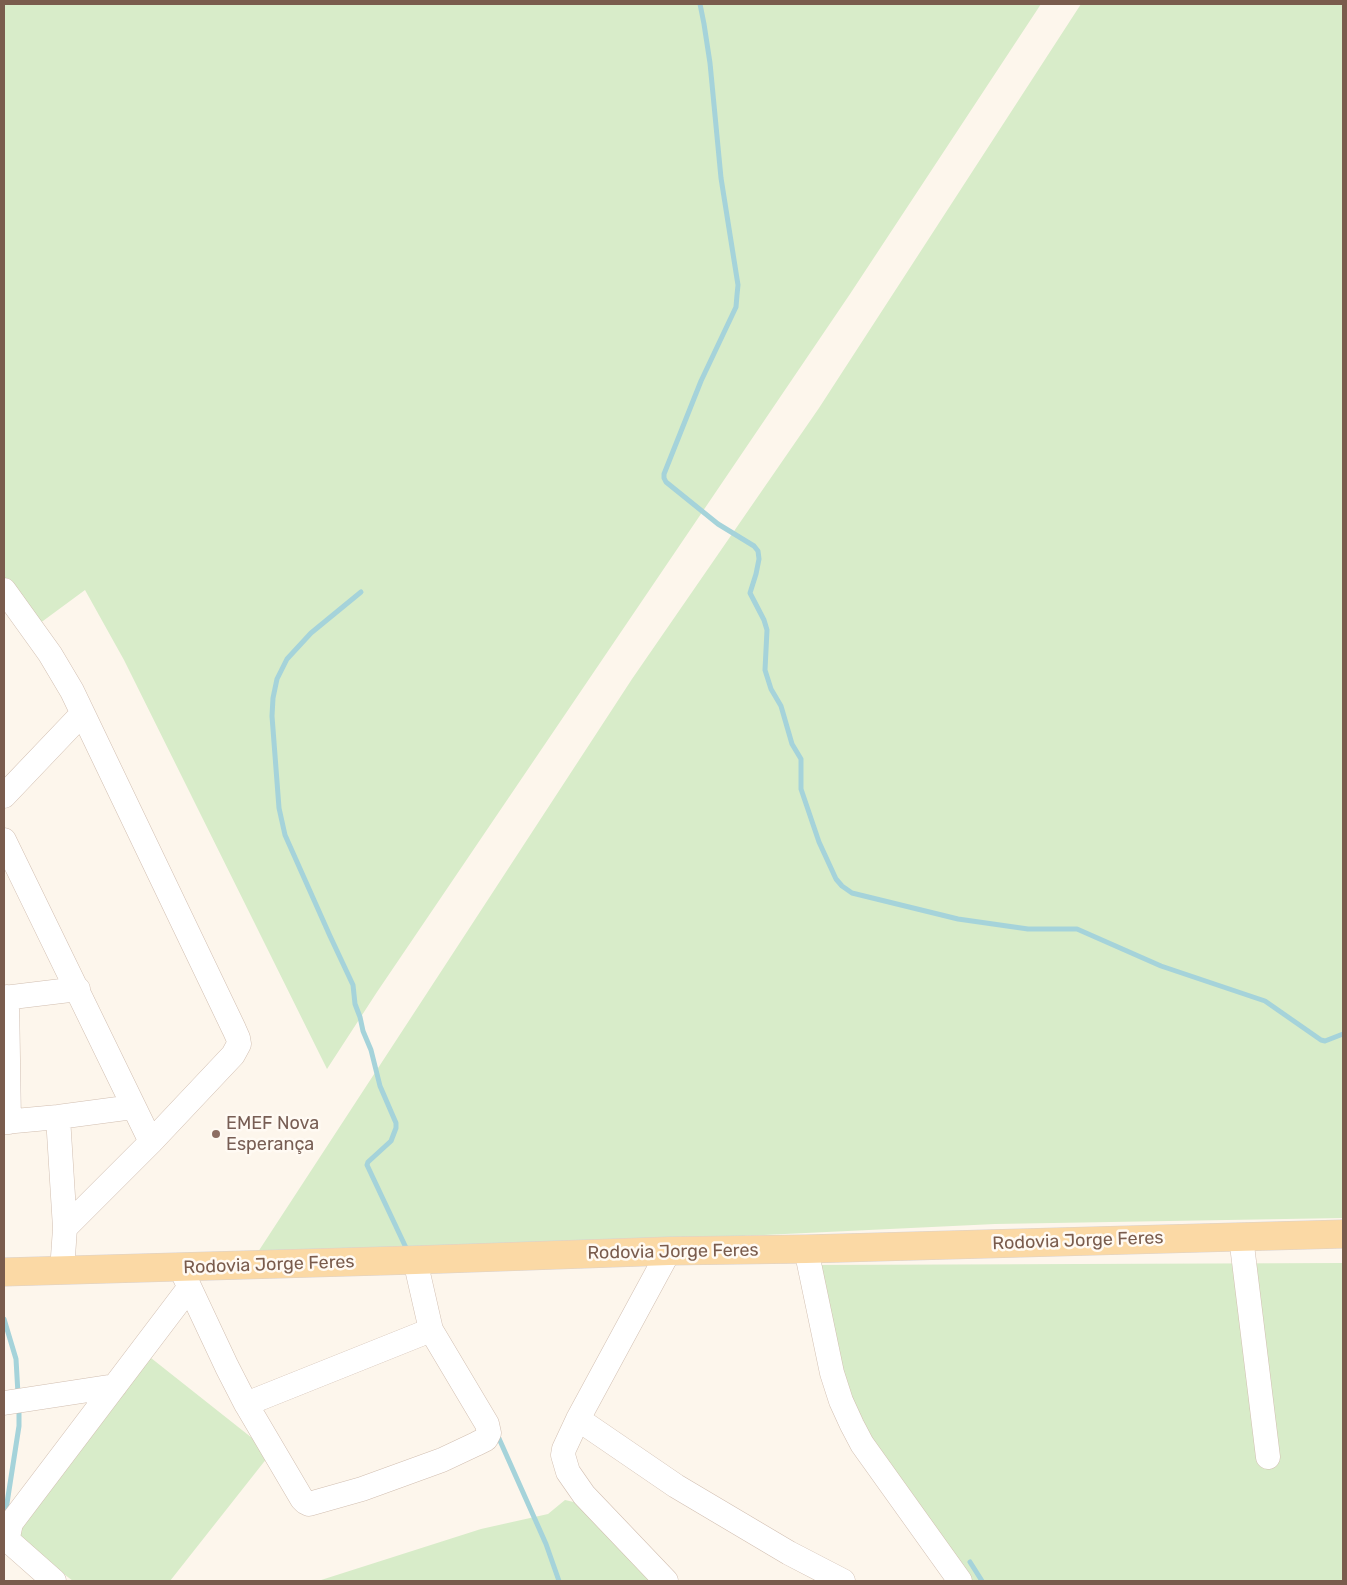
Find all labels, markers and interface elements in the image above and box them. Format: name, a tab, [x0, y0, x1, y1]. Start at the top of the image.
place label: EMEF Nova Esperança	[226, 1113, 319, 1156]
marker: EMEF Nova Esperança	[210, 1128, 222, 1140]
street label: Rodovia Jorge Feres	[992, 1227, 1164, 1255]
street label: Rodovia Jorge Feres	[587, 1240, 759, 1264]
street label: Rodovia Jorge Feres	[183, 1251, 355, 1279]

